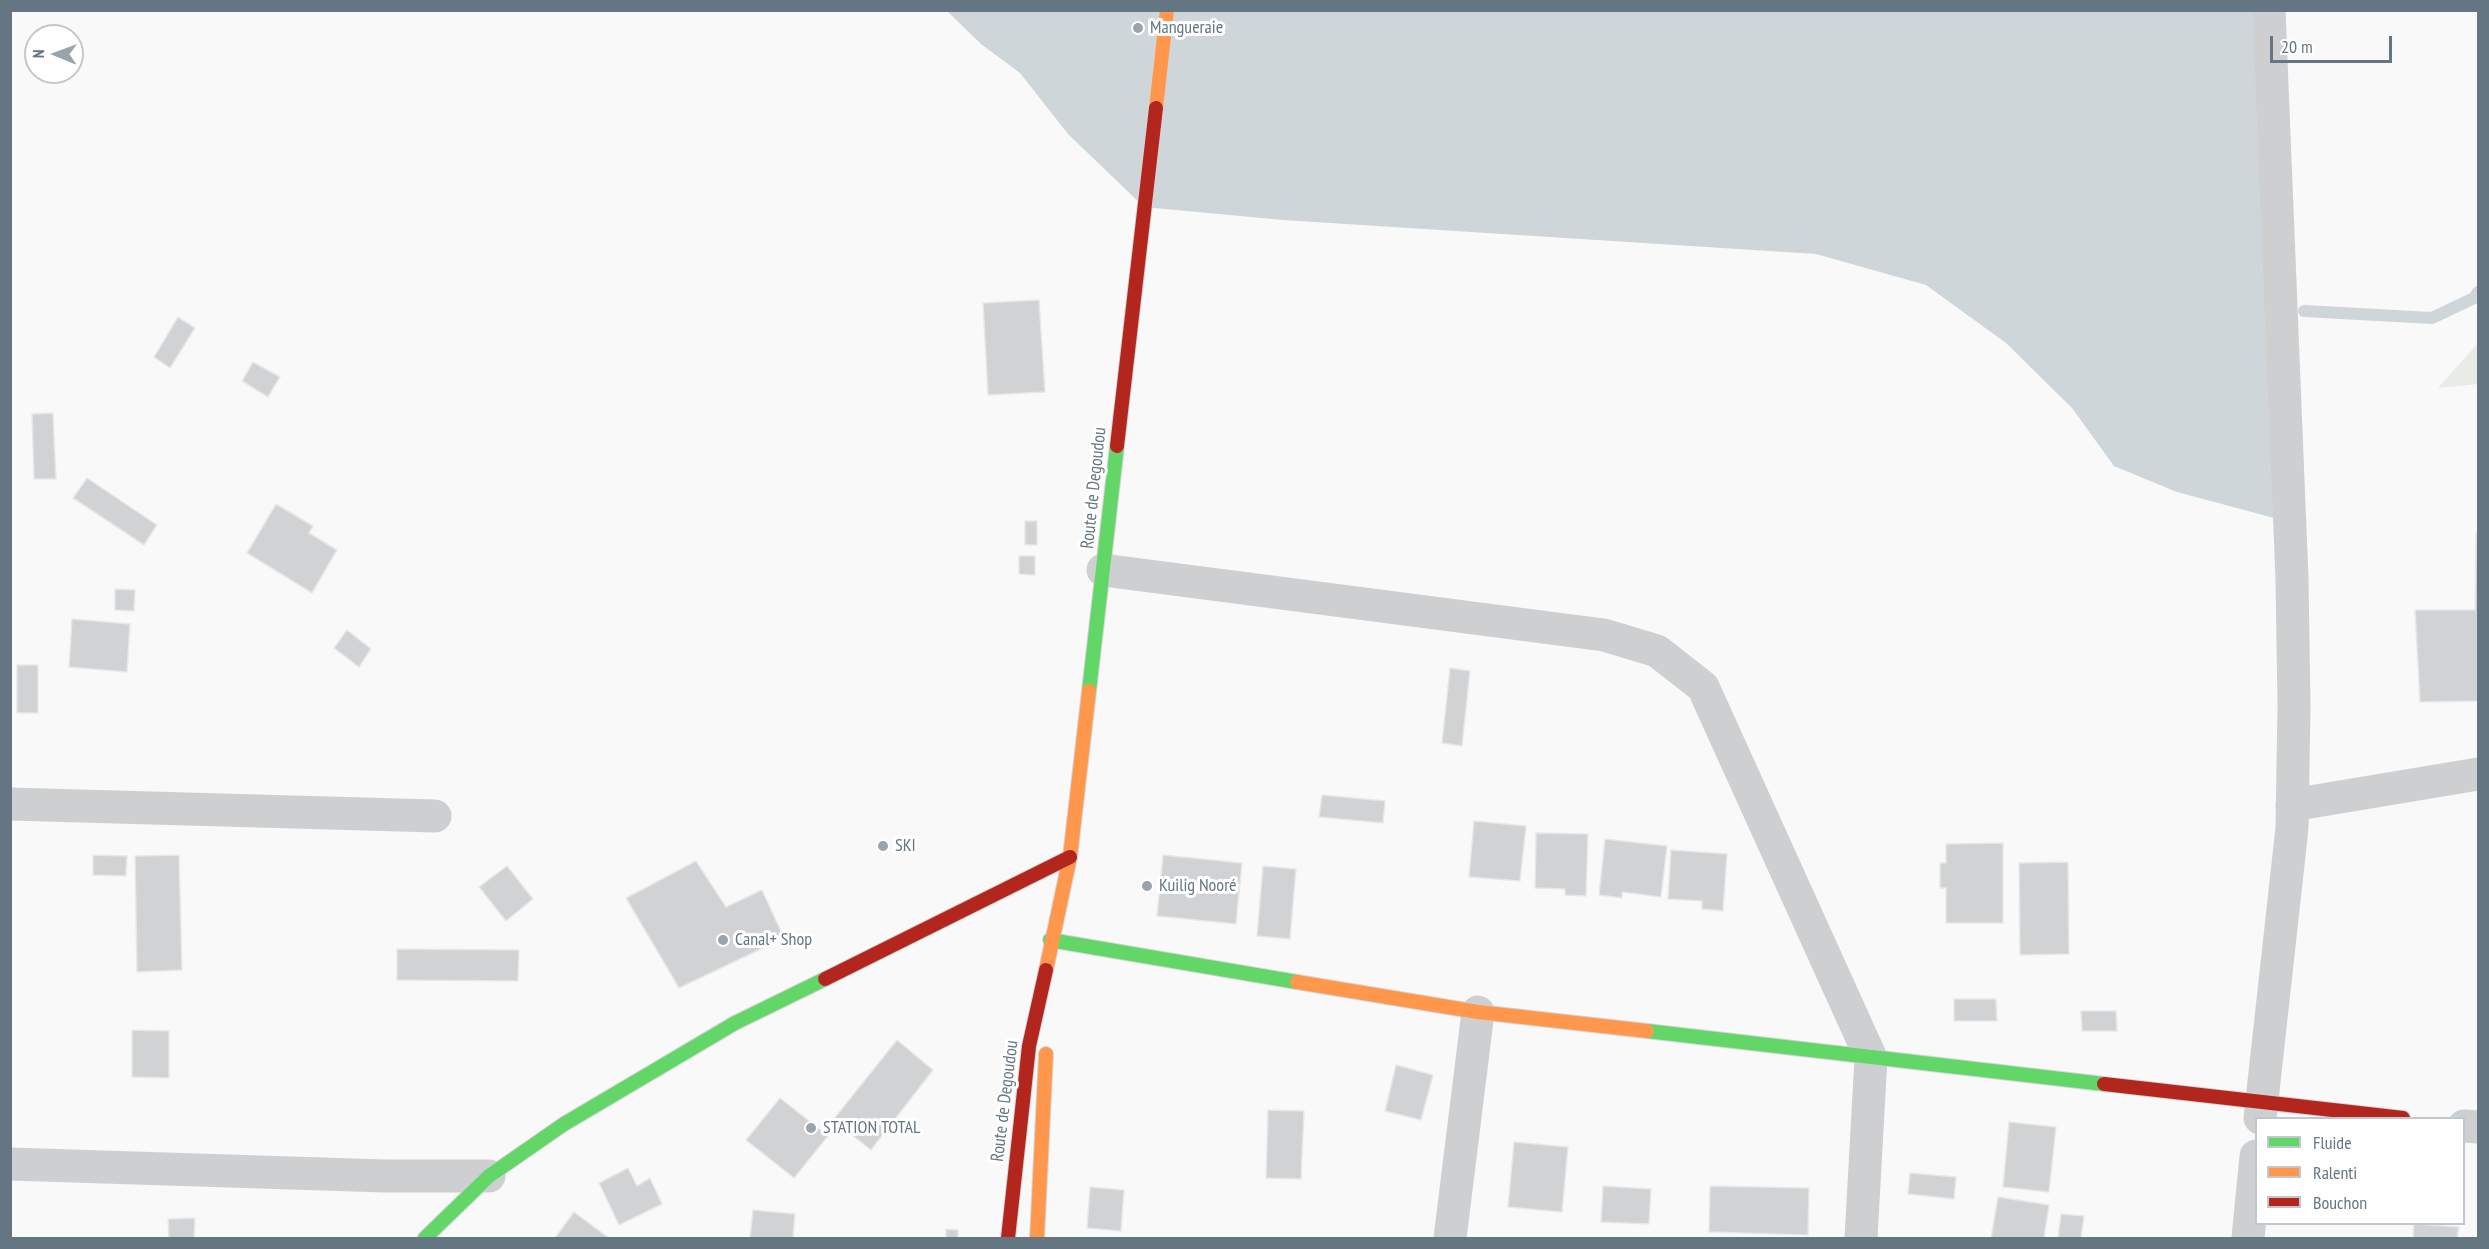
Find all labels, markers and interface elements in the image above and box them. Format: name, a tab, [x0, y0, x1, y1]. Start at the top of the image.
place label: Mangueraie	[1150, 17, 1223, 39]
marker: Mangueraie	[1131, 21, 1145, 35]
north arrow	[24, 24, 84, 84]
scale bar	[2273, 24, 2394, 62]
text: 20 m	[2281, 35, 2313, 58]
text: N	[28, 49, 48, 58]
street label: Route de Degoudou	[1077, 426, 1111, 550]
place label: SKI	[895, 835, 916, 857]
marker: SKI	[876, 839, 890, 853]
place label: Kuilig Nooré	[1159, 875, 1237, 897]
marker: Kuilig Nooré	[1140, 879, 1154, 893]
place label: Canal+ Shop	[735, 929, 812, 951]
marker: Canal+ Shop	[716, 933, 730, 947]
street label: Route de Degoudou	[987, 1039, 1023, 1163]
place label: STATION TOTAL	[823, 1117, 921, 1139]
legend	[2255, 1117, 2465, 1225]
marker: STATION TOTAL	[804, 1121, 818, 1135]
text: Fluide	[2313, 1131, 2352, 1154]
text: Ralenti	[2313, 1161, 2357, 1184]
text: Bouchon	[2313, 1191, 2367, 1214]

